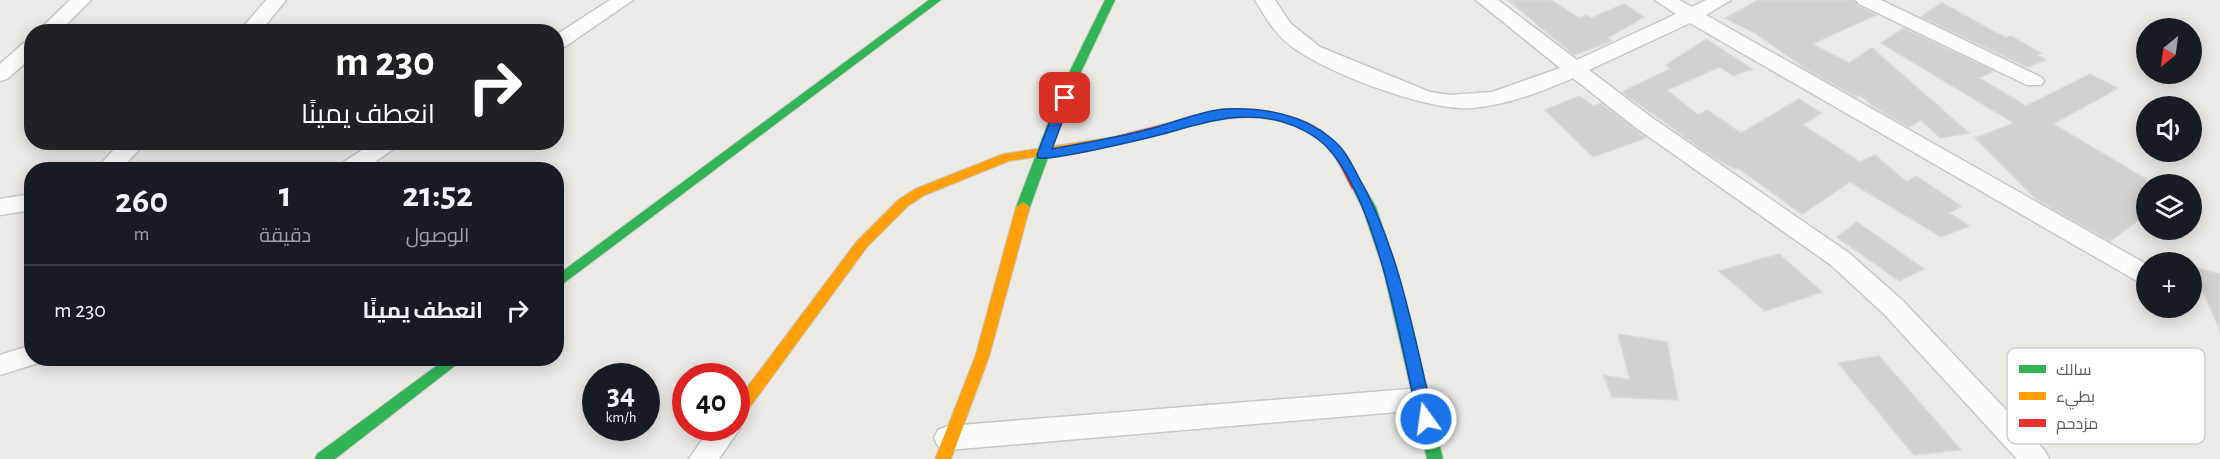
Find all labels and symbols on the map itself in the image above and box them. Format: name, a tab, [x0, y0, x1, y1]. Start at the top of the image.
north arrow	[2136, 18, 2202, 84]
pin	[1039, 72, 1090, 123]
legend	[2007, 348, 2205, 444]
text: سالك	[2056, 362, 2091, 378]
speed limit sign: 40	[672, 363, 750, 441]
position arrow	[1394, 387, 1458, 451]
text: بطيء	[2056, 389, 2095, 410]
text: مزدحم	[2056, 416, 2098, 435]

